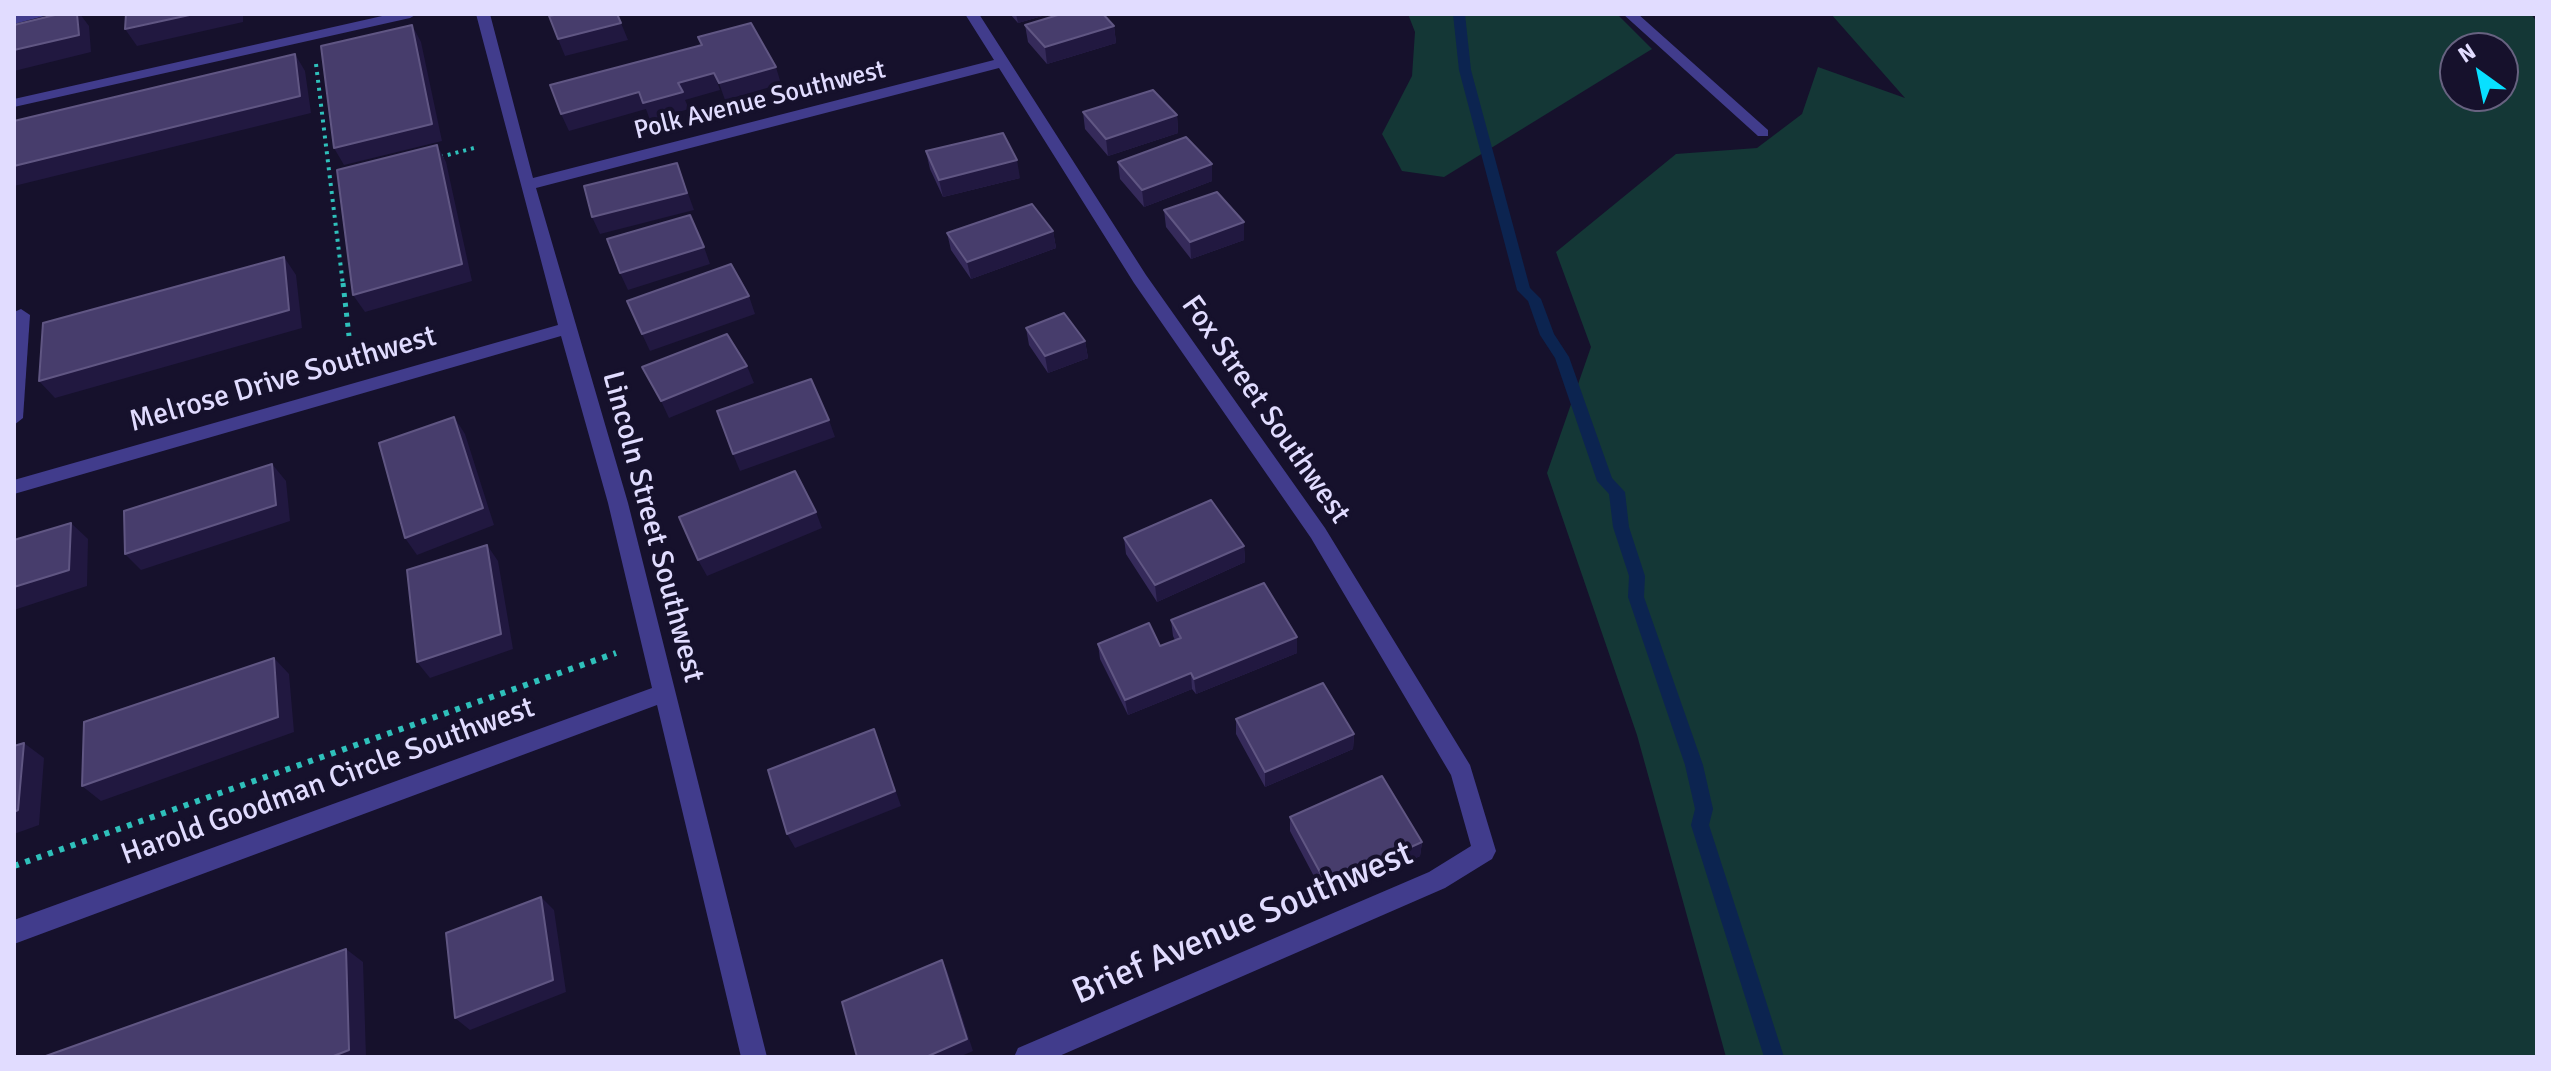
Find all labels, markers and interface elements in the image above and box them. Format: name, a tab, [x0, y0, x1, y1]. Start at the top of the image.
north arrow	[2439, 32, 2519, 112]
text: N	[2453, 38, 2481, 69]
street label: Polk Avenue Southwest	[631, 55, 889, 147]
street label: Fox Street Southwest	[1173, 289, 1357, 531]
street label: Melrose Drive Southwest	[125, 319, 441, 441]
street label: Lincoln Street Southwest	[593, 367, 711, 687]
street label: Harold Goodman Circle Southwest	[116, 690, 540, 874]
street label: Brief Avenue Southwest	[1066, 833, 1420, 1015]

